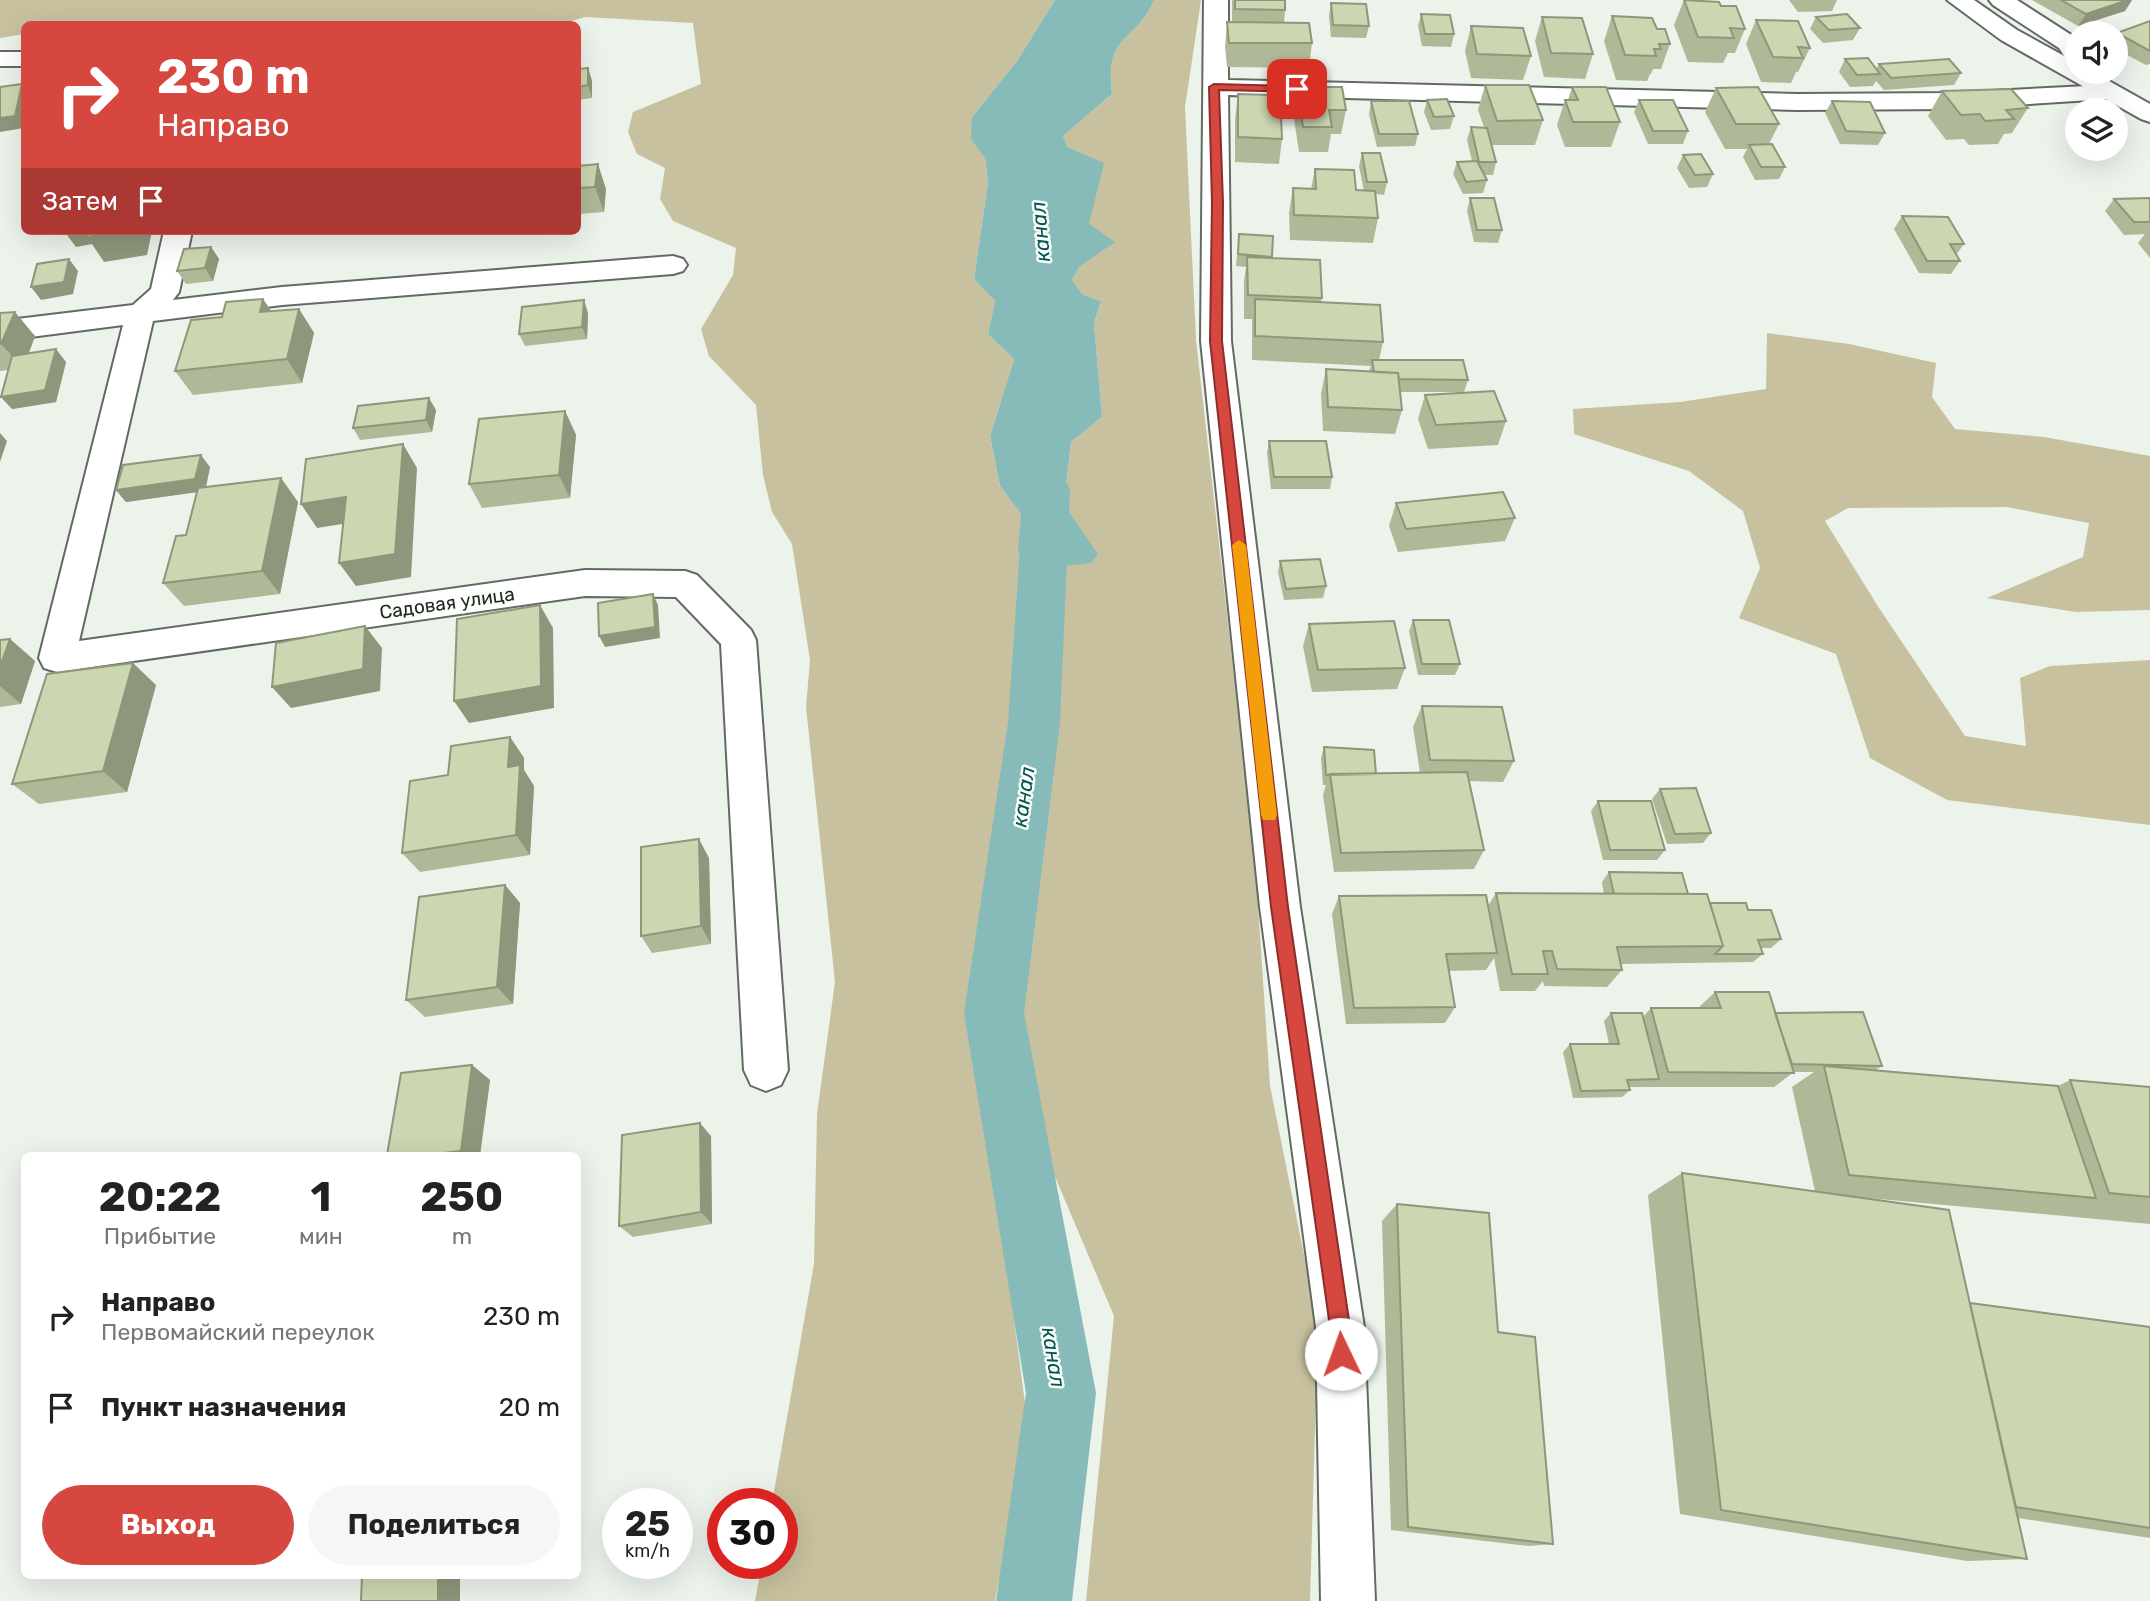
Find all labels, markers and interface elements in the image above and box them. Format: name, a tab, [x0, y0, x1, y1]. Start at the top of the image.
map controls	[2065, 21, 2128, 161]
button: sound	[2065, 21, 2128, 84]
text: 230 m	[157, 47, 310, 105]
icon: right	[42, 49, 133, 140]
pin	[1267, 59, 1327, 119]
icon: arrive	[1278, 70, 1316, 108]
button: layers	[2065, 98, 2128, 161]
text: Направо	[157, 106, 290, 144]
icon: arrive	[132, 182, 170, 220]
text: Затем	[42, 186, 118, 217]
water label: канал	[1025, 201, 1055, 263]
street label: Садовая улица	[378, 582, 516, 624]
water label: канал	[1006, 765, 1040, 829]
text: 20:22	[99, 1172, 221, 1222]
text: 1	[310, 1172, 331, 1222]
text: 250	[420, 1172, 503, 1222]
text: Прибытие	[104, 1222, 216, 1250]
text: мин	[299, 1222, 343, 1250]
text: m	[452, 1222, 472, 1250]
text: Направо	[101, 1287, 215, 1318]
icon: right	[42, 1298, 80, 1336]
text: 230 m	[483, 1301, 560, 1332]
position arrow	[1304, 1317, 1378, 1391]
text: Первомайский переулок	[101, 1318, 375, 1346]
water label: канал	[1037, 1325, 1071, 1389]
icon: arrive	[42, 1389, 80, 1427]
text: Пункт назначения	[101, 1392, 346, 1423]
text: 20 m	[499, 1392, 560, 1423]
button: Выход	[42, 1485, 294, 1565]
button: Поделиться	[308, 1485, 560, 1565]
speed limit sign: 30	[707, 1488, 798, 1579]
text: 25	[625, 1503, 670, 1545]
text: km/h	[625, 1540, 670, 1562]

